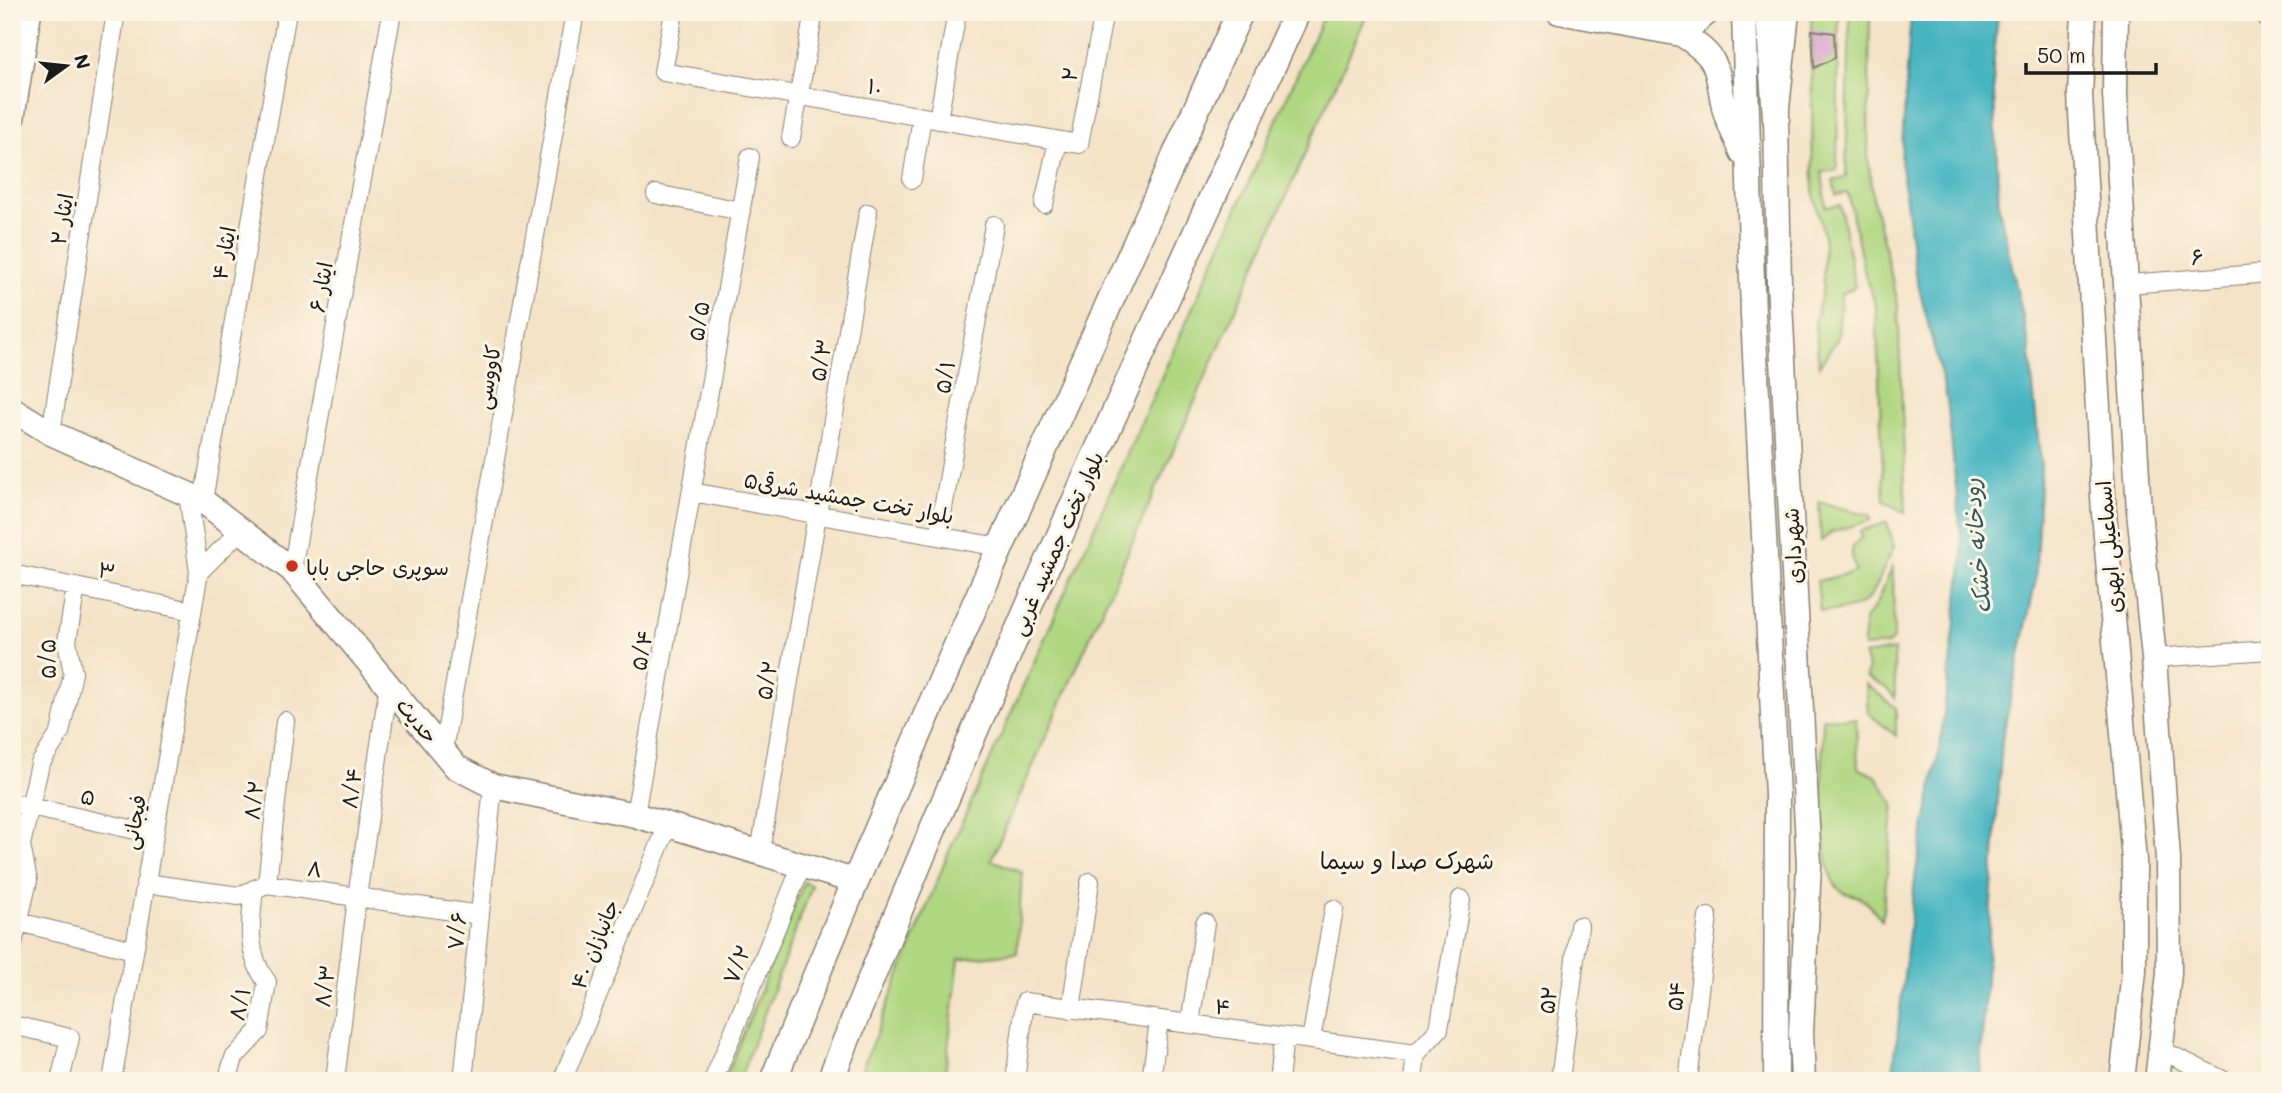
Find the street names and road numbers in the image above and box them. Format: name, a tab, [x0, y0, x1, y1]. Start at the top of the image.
street label: ۲	[1054, 64, 1084, 84]
street label: ۱۰	[866, 71, 884, 101]
street label: ایثار ۲	[44, 191, 78, 247]
street label: ایثار ۴	[205, 224, 241, 282]
street label: ۶	[2189, 242, 2205, 270]
street label: ایثار ۶	[302, 260, 338, 314]
street label: ۵/۵	[681, 299, 715, 343]
street label: ۵/۳	[803, 337, 837, 383]
street label: کاووسی	[468, 343, 508, 412]
street label: ۵/۱	[928, 358, 960, 396]
street label: بلوار تخت جمشید غربی	[1003, 447, 1111, 640]
street label: بلوار تخت جمشید شرقی۵	[742, 465, 956, 530]
street label: اسماعیلی ابهری	[2089, 479, 2129, 614]
street label: شهرداری	[1777, 507, 1807, 585]
street label: ۳	[96, 555, 118, 585]
street label: ۵/۴	[624, 627, 658, 673]
street label: ۵/۵	[33, 639, 61, 679]
street label: ۵/۲	[749, 658, 783, 702]
street label: حدیث	[391, 692, 445, 748]
street label: ۸/۴	[335, 766, 367, 810]
street label: ۸/۲	[237, 779, 269, 821]
street label: ۵	[78, 781, 98, 811]
street label: فیجانی	[115, 792, 153, 852]
street label: ۸	[306, 854, 324, 882]
street label: ۴۰ جانبازان	[564, 895, 625, 993]
street label: ۷/۶	[441, 910, 471, 952]
street label: ۷/۲	[716, 940, 756, 988]
street label: ۸/۳	[308, 963, 340, 1009]
street label: ۵۴	[1660, 979, 1690, 1013]
street label: ۵۲	[1532, 984, 1562, 1016]
street label: ۸/۱	[222, 985, 256, 1023]
street label: ۴	[1213, 992, 1233, 1020]

